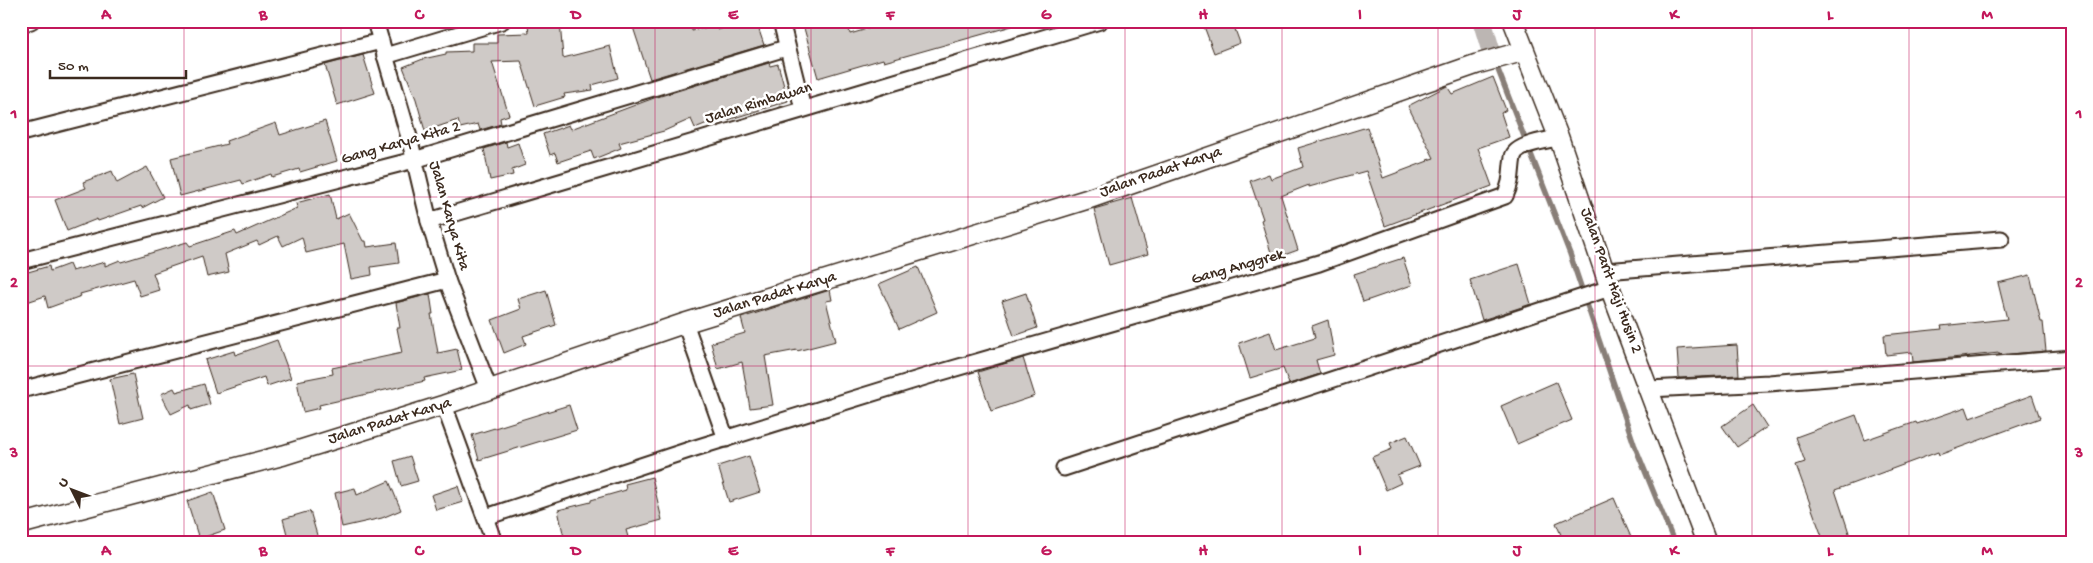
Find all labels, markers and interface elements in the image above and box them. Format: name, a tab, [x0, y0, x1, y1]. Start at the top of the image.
text: A	[100, 7, 112, 26]
text: B	[258, 7, 268, 26]
text: C	[414, 7, 425, 26]
text: D	[569, 7, 582, 26]
text: E	[728, 7, 739, 26]
text: F	[885, 7, 896, 26]
text: G	[1041, 7, 1052, 26]
text: H	[1198, 7, 1208, 26]
text: I	[1358, 7, 1362, 26]
text: J	[1512, 7, 1523, 26]
text: K	[1669, 7, 1681, 26]
text: L	[1827, 7, 1834, 26]
text: M	[1981, 7, 1993, 26]
scale bar	[50, 48, 186, 80]
text: 50 m	[58, 58, 89, 76]
street label: Jalan Rimbawan	[703, 79, 815, 129]
text: 1	[10, 106, 17, 125]
text: 1	[2075, 106, 2082, 125]
street label: Gang Karya Kita 2	[339, 118, 463, 170]
street label: Jalan Padat Karya	[1098, 143, 1225, 203]
street label: Jalan Karya Kita	[423, 159, 473, 274]
street label: Jalan Parit Haji Husin 2	[1575, 206, 1645, 357]
street label: Gang Anggrek	[1189, 245, 1288, 290]
street label: Jalan Padat Karya	[711, 268, 840, 324]
text: 2	[10, 275, 18, 294]
text: 2	[2075, 275, 2083, 294]
street label: Jalan Padat Karya	[326, 394, 455, 450]
text: 3	[9, 445, 18, 464]
text: 3	[2074, 445, 2083, 464]
north arrow	[48, 466, 98, 516]
text: U	[55, 474, 73, 492]
text: A	[100, 543, 112, 562]
text: B	[258, 543, 268, 562]
text: C	[414, 543, 425, 562]
text: D	[569, 543, 582, 562]
text: E	[728, 543, 739, 562]
text: F	[885, 543, 896, 562]
text: G	[1041, 543, 1052, 562]
text: H	[1198, 543, 1208, 562]
text: I	[1358, 543, 1362, 562]
text: J	[1512, 543, 1523, 562]
text: K	[1669, 543, 1681, 562]
text: L	[1827, 543, 1834, 562]
text: M	[1981, 543, 1993, 562]

